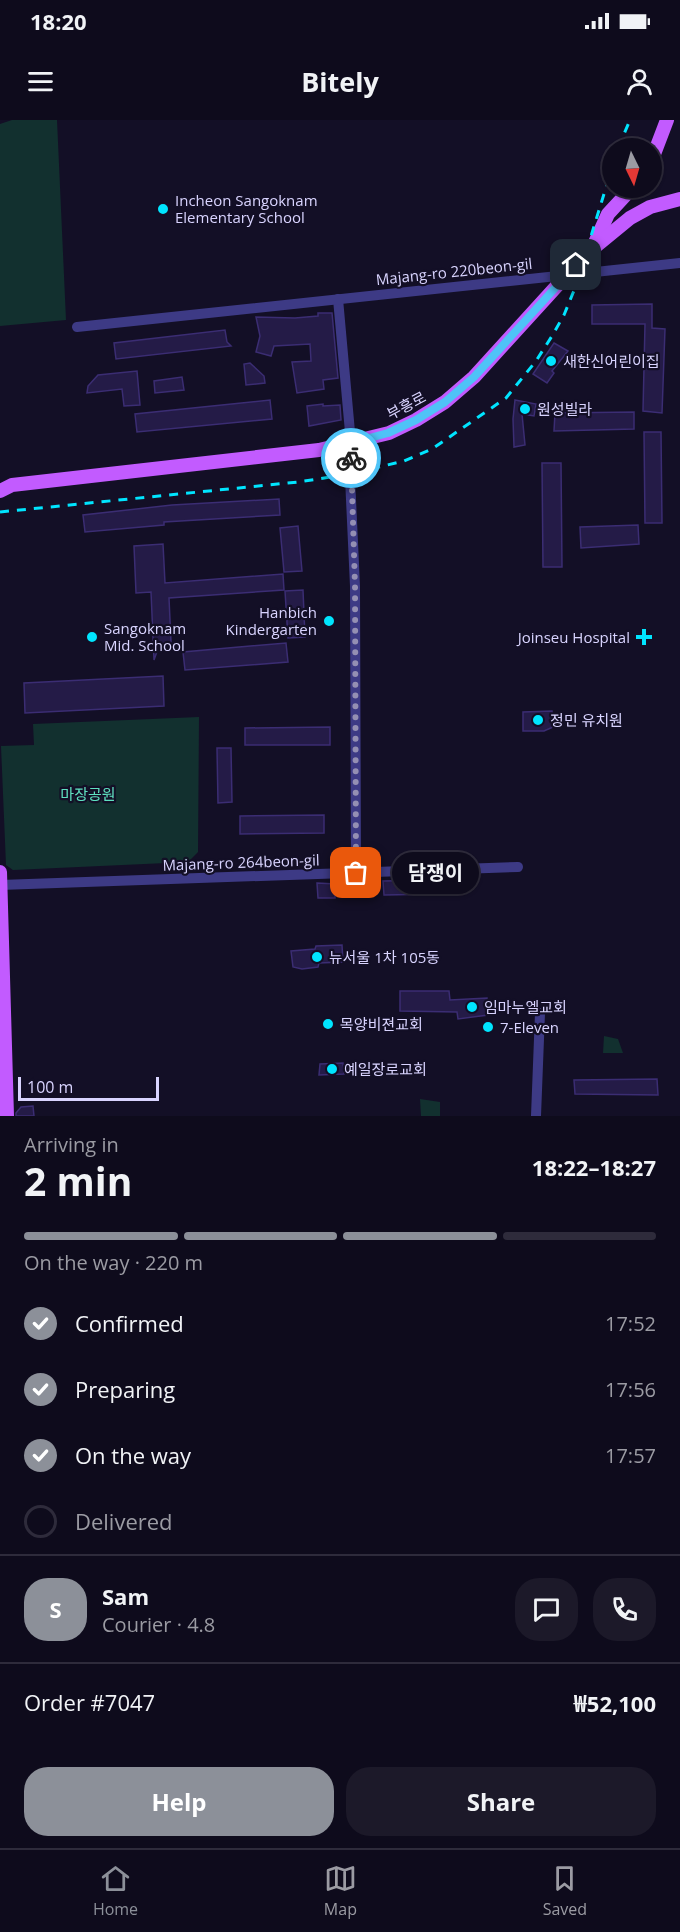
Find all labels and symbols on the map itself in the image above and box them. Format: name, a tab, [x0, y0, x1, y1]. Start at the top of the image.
north arrow	[602, 138, 662, 198]
place label: Incheon Sangoknam Elementary School	[175, 190, 318, 227]
marker: Incheon Sangoknam Elementary School	[156, 202, 170, 216]
pin	[550, 239, 601, 290]
street label: Majang-ro 220beon-gil	[375, 253, 533, 289]
place label: 새한신어린이집	[563, 351, 660, 371]
marker: 새한신어린이집	[544, 354, 558, 368]
street label: 부흥로	[383, 386, 429, 424]
place label: 원성빌라	[537, 399, 592, 419]
marker: 원성빌라	[518, 402, 532, 416]
courier	[321, 428, 381, 488]
place label: Hanbich Kindergarten	[226, 602, 317, 639]
marker: Hanbich Kindergarten	[322, 614, 336, 628]
place label: Sangoknam Mid. School	[104, 618, 186, 655]
place label: Joinseu Hospital	[516, 627, 630, 647]
marker: Joinseu Hospital	[635, 628, 653, 646]
marker: Sangoknam Mid. School	[85, 630, 99, 644]
place label: 정민 유치원	[550, 710, 623, 730]
marker: 정민 유치원	[531, 713, 545, 727]
park label: 마장공원	[60, 784, 116, 804]
pin	[330, 847, 381, 898]
street label: Majang-ro 264beon-gil	[162, 849, 320, 875]
callout: 담쟁이	[392, 852, 479, 894]
place label: 뉴서울 1차 105동	[329, 947, 440, 967]
marker: 뉴서울 1차 105동	[310, 950, 324, 964]
place label: 임마누엘교회	[484, 997, 567, 1017]
marker: 임마누엘교회	[465, 1000, 479, 1014]
place label: 목양비젼교회	[340, 1014, 423, 1034]
marker: 목양비젼교회	[321, 1017, 335, 1031]
place label: 7-Eleven	[500, 1017, 559, 1037]
marker: 7-Eleven	[481, 1020, 495, 1034]
place label: 예일장로교회	[344, 1059, 427, 1079]
marker: 예일장로교회	[325, 1062, 339, 1076]
scale bar	[18, 1074, 159, 1102]

